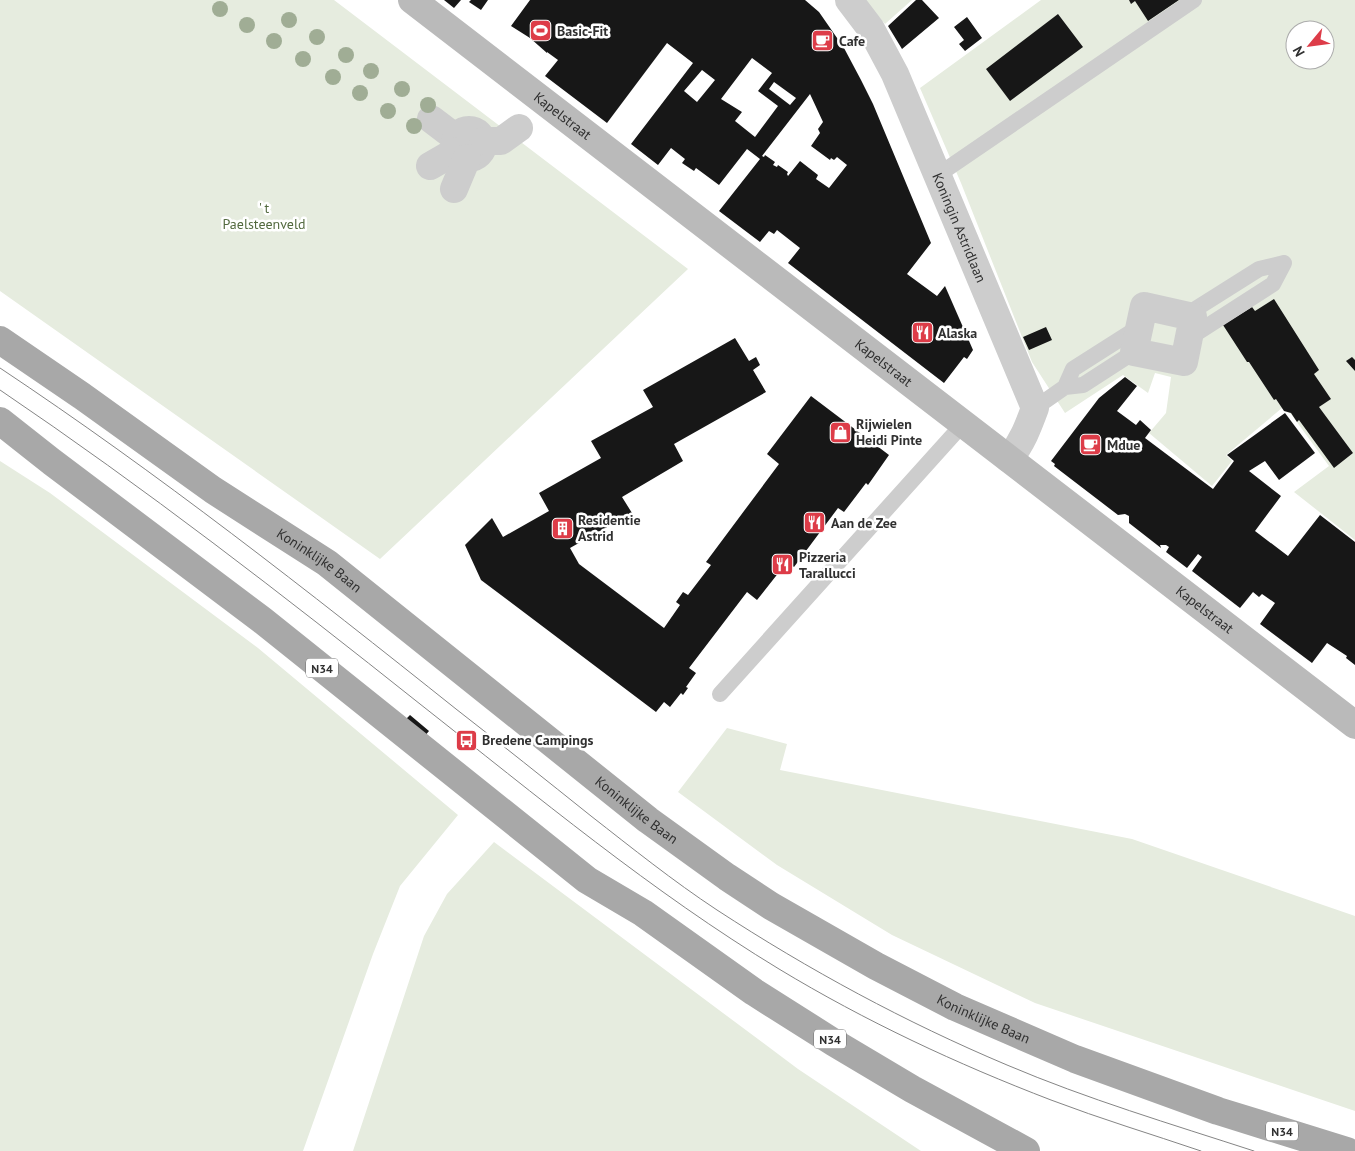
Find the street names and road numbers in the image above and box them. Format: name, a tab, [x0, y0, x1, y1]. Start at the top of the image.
street label: Kapelstraat	[530, 88, 595, 144]
street label: Koningin Astridlaan	[928, 170, 990, 285]
street label: Kapelstraat	[851, 335, 916, 391]
street label: Koninklijke Baan	[273, 524, 365, 596]
street label: Kapelstraat	[1172, 582, 1237, 638]
road number: N34	[306, 658, 338, 678]
street label: Koninklijke Baan	[592, 772, 682, 848]
street label: Koninklijke Baan	[934, 990, 1033, 1047]
road number: N34	[814, 1030, 846, 1048]
road number: N34	[1266, 1122, 1298, 1140]

